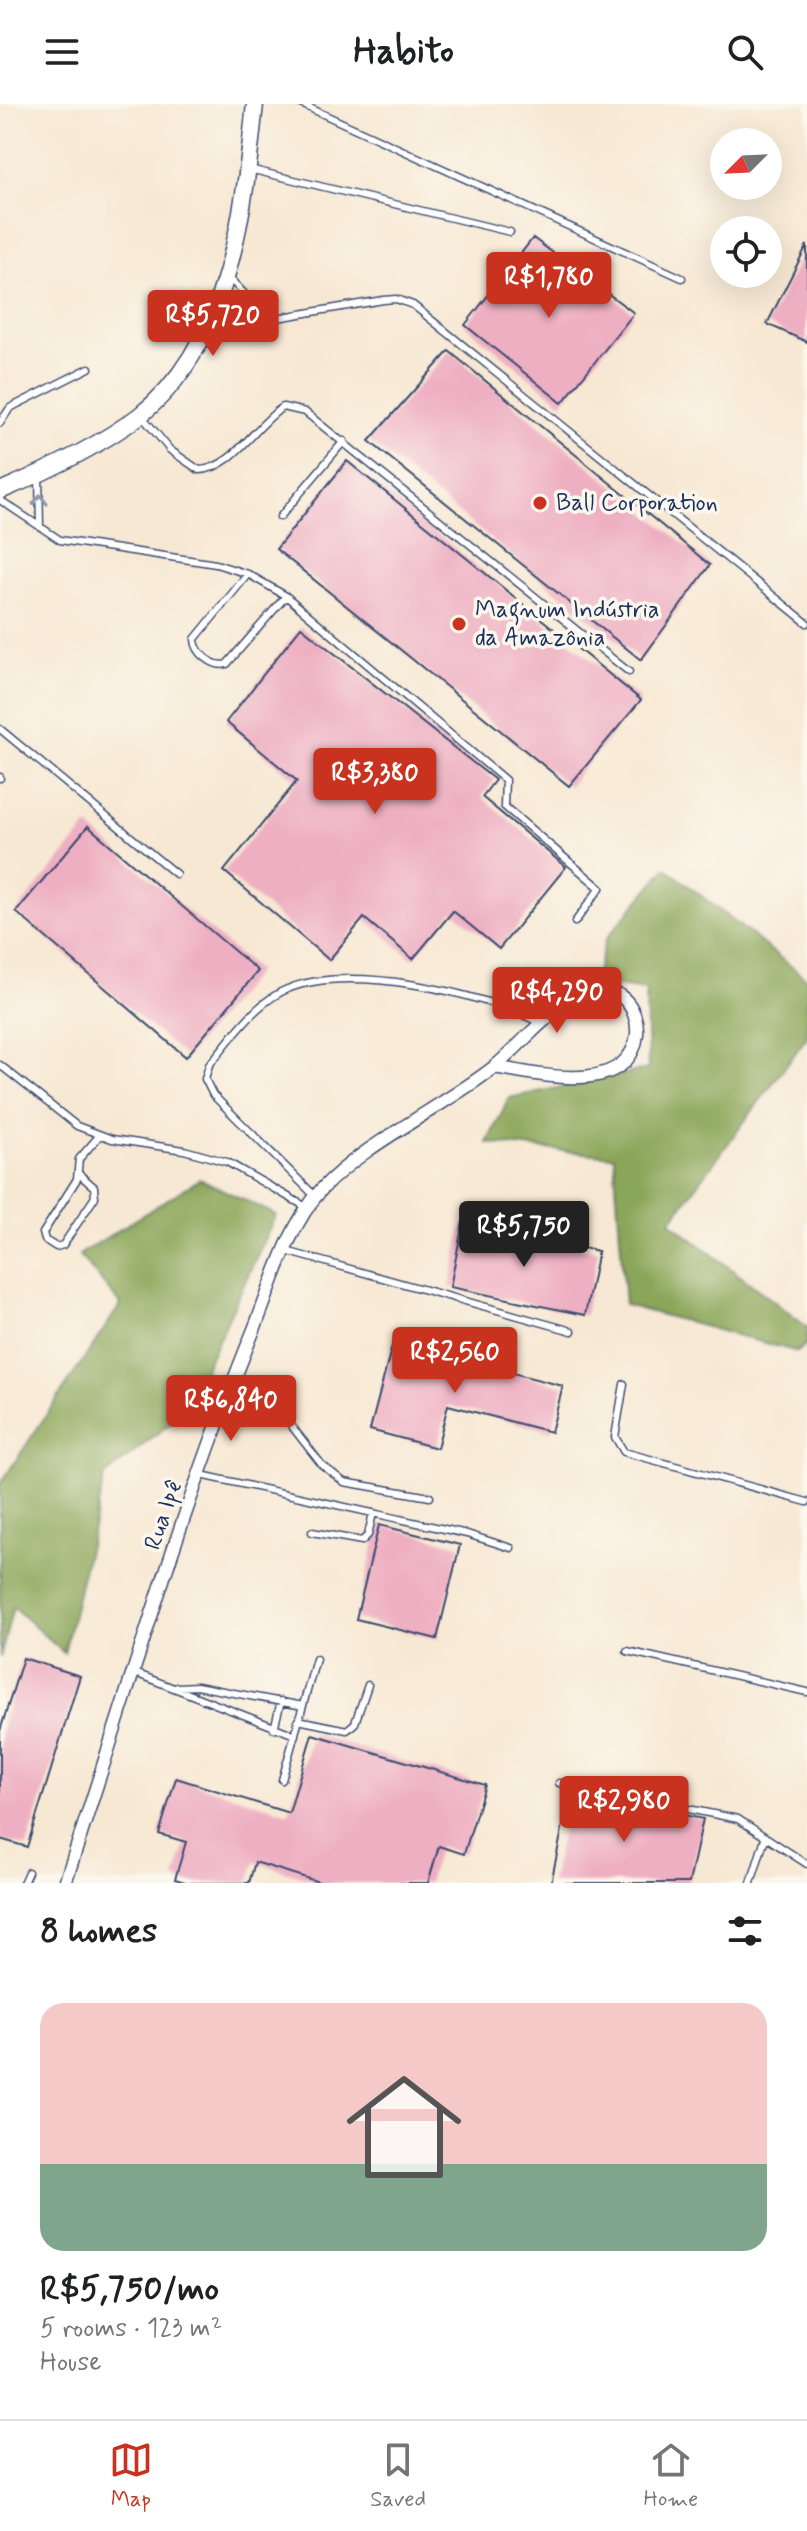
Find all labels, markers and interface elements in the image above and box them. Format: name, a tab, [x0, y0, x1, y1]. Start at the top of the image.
text: Habito	[353, 29, 454, 76]
icon: menu	[40, 30, 84, 74]
icon: search	[723, 30, 767, 74]
north arrow	[710, 128, 782, 200]
map controls	[710, 128, 782, 288]
button: locate	[710, 216, 782, 288]
pin: R$1,780	[475, 252, 623, 320]
text: R$1,780	[504, 261, 594, 295]
pin: R$5,720	[139, 290, 287, 358]
text: R$5,720	[166, 299, 260, 333]
place label: Ball Corporation	[556, 488, 718, 519]
one-way arrow	[31, 493, 48, 506]
marker: Ball Corporation	[531, 494, 549, 512]
place label: Magnum Indústria da Amazônia	[475, 595, 660, 654]
marker: Magnum Indústria da Amazônia	[450, 615, 468, 633]
pin: R$3,380	[301, 748, 449, 816]
text: R$3,380	[331, 757, 419, 791]
pin: R$4,290	[483, 967, 631, 1035]
text: R$4,290	[510, 976, 604, 1010]
pin: R$5,750	[450, 1201, 598, 1269]
text: R$5,750	[477, 1210, 571, 1244]
pin: R$2,560	[381, 1327, 529, 1395]
text: R$2,560	[410, 1336, 500, 1370]
pin: R$6,840	[157, 1375, 305, 1443]
text: R$6,840	[184, 1384, 278, 1418]
street label: Rua Ipê	[138, 1476, 190, 1554]
pin: R$2,980	[550, 1776, 698, 1844]
text: R$2,980	[578, 1785, 670, 1819]
text: 8 homes	[40, 1909, 157, 1954]
icon: filters	[723, 1909, 767, 1953]
icon: home	[332, 2055, 476, 2199]
text: R$5,750/mo	[40, 2267, 219, 2312]
text: 5 rooms · 123 m²	[40, 2312, 222, 2346]
text: House	[40, 2346, 101, 2380]
tab: Map	[109, 2438, 153, 2514]
tab: Saved	[370, 2438, 426, 2514]
tab: Home	[644, 2438, 698, 2514]

